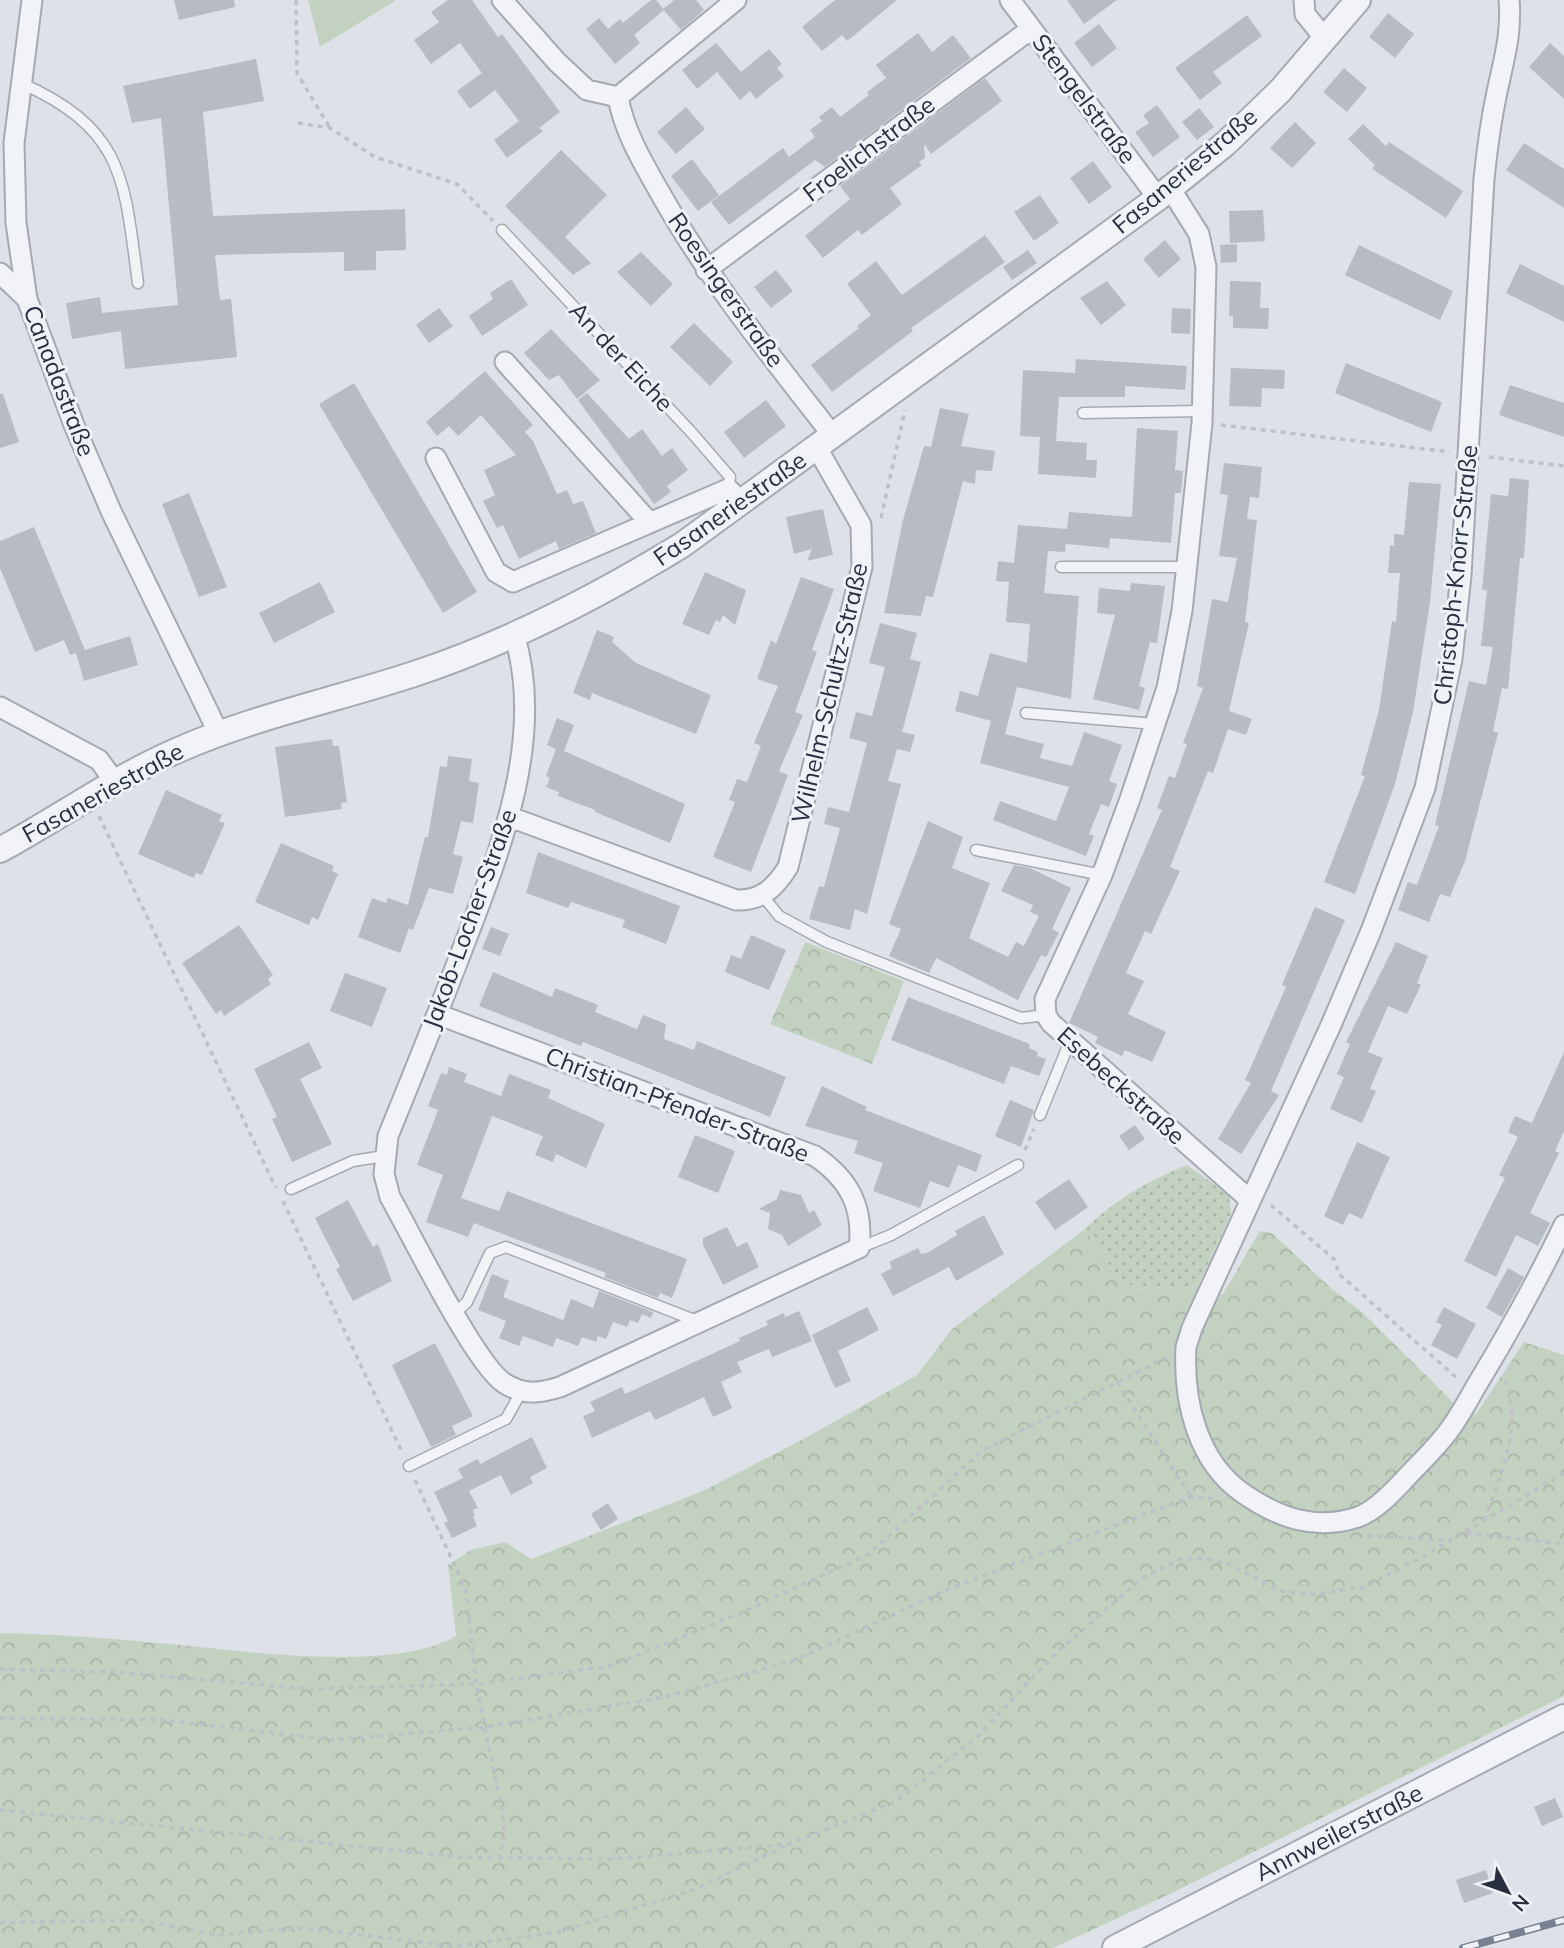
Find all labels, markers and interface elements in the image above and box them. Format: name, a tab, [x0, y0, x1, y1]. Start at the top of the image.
street label: Stengelstraße	[1026, 27, 1143, 169]
street label: Froelichstraße	[797, 89, 940, 208]
street label: Fasaneriestraße	[1106, 101, 1263, 240]
street label: Roesingerstraße	[662, 206, 791, 373]
street label: An der Eiche	[563, 295, 680, 417]
street label: Canadastraße	[17, 301, 102, 460]
street label: Christoph-Knorr-Straße	[1426, 443, 1484, 707]
street label: Fasaneriestraße	[647, 444, 812, 572]
street label: Wilhelm-Schultz-Straße	[784, 560, 874, 826]
street label: Fasaneriestraße	[17, 735, 188, 849]
street label: Jakob-Locher-Straße	[415, 805, 523, 1032]
street label: Esebeckstraße	[1052, 1020, 1192, 1151]
street label: Christian-Pfender-Straße	[541, 1040, 813, 1168]
street label: Annweilerstraße	[1250, 1777, 1427, 1887]
north arrow	[1473, 1857, 1543, 1927]
text: N	[1507, 1890, 1535, 1916]

